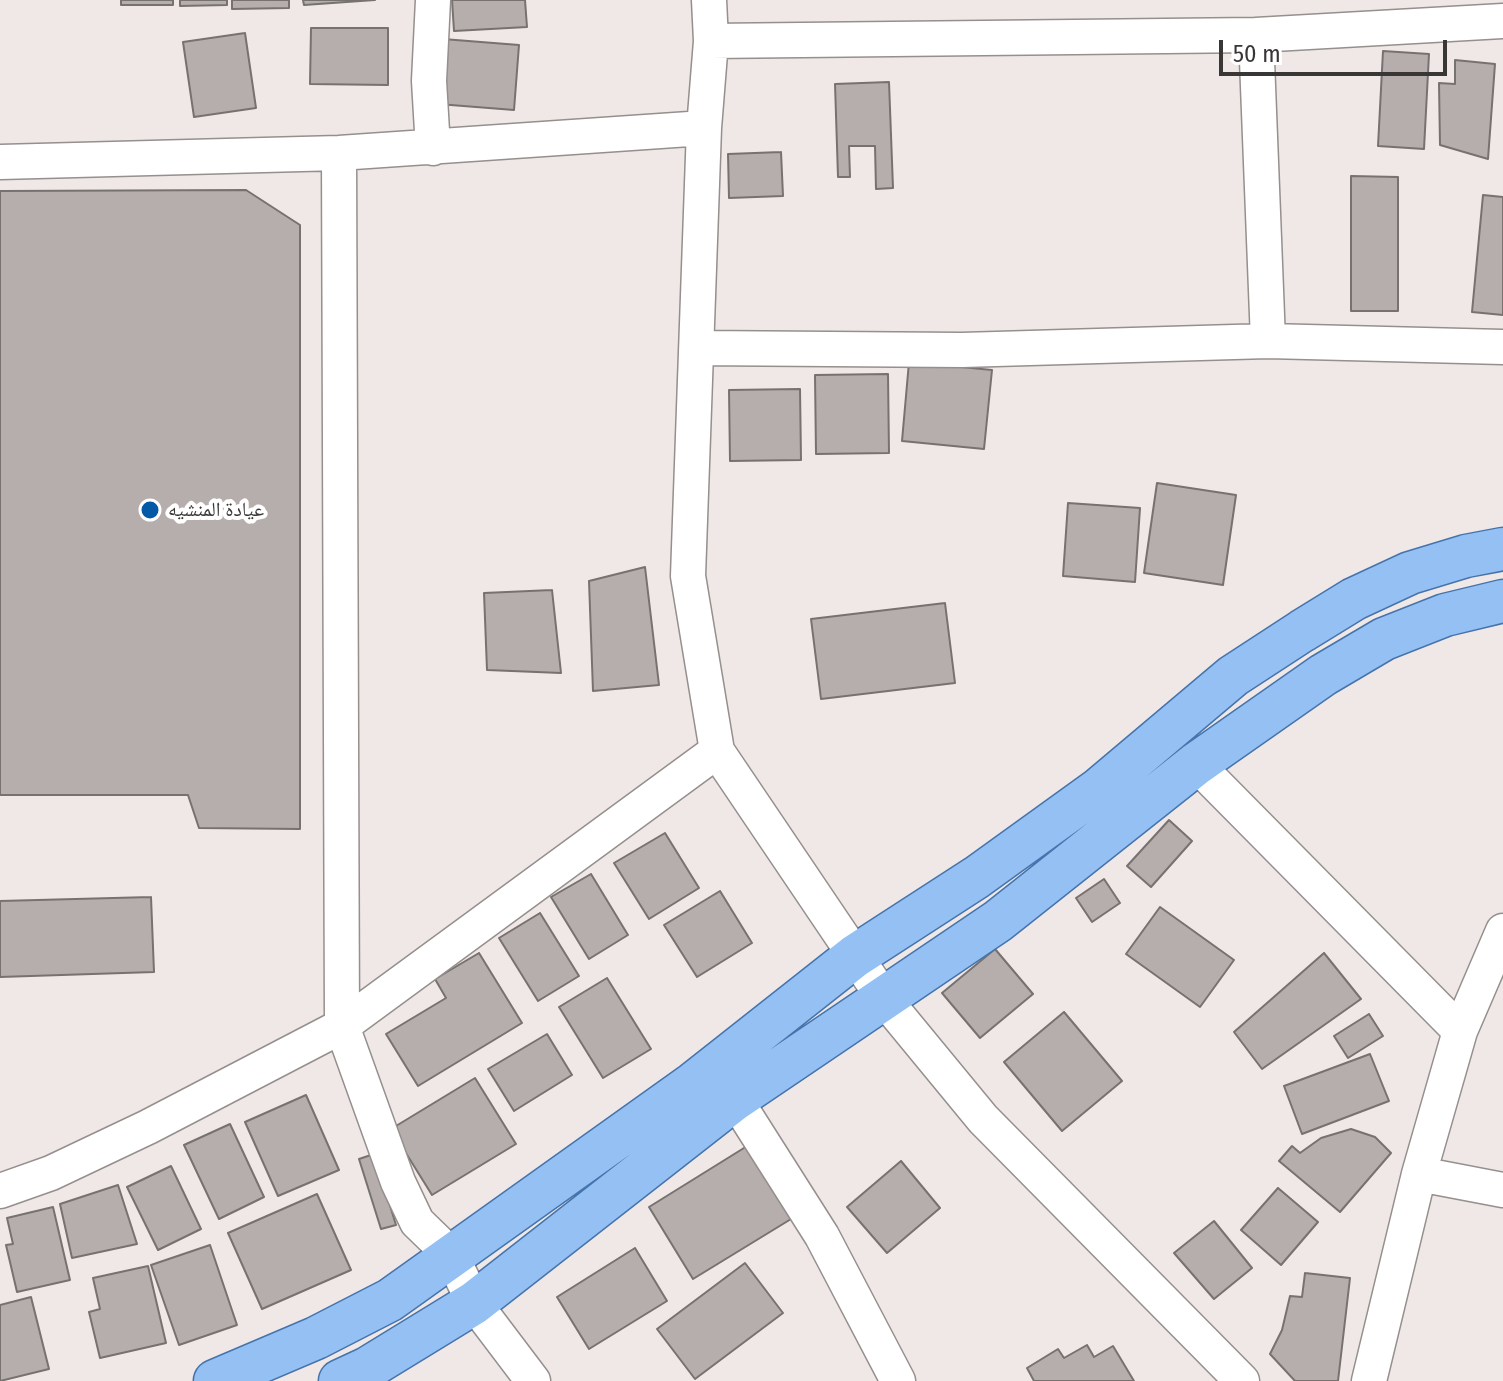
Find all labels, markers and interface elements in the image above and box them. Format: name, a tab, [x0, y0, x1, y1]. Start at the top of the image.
scale bar	[1223, 24, 1451, 74]
text: 50 m	[1233, 40, 1281, 68]
place label: عيادة المنشيه	[168, 498, 264, 522]
marker: عيادة المنشيه	[139, 499, 161, 521]

